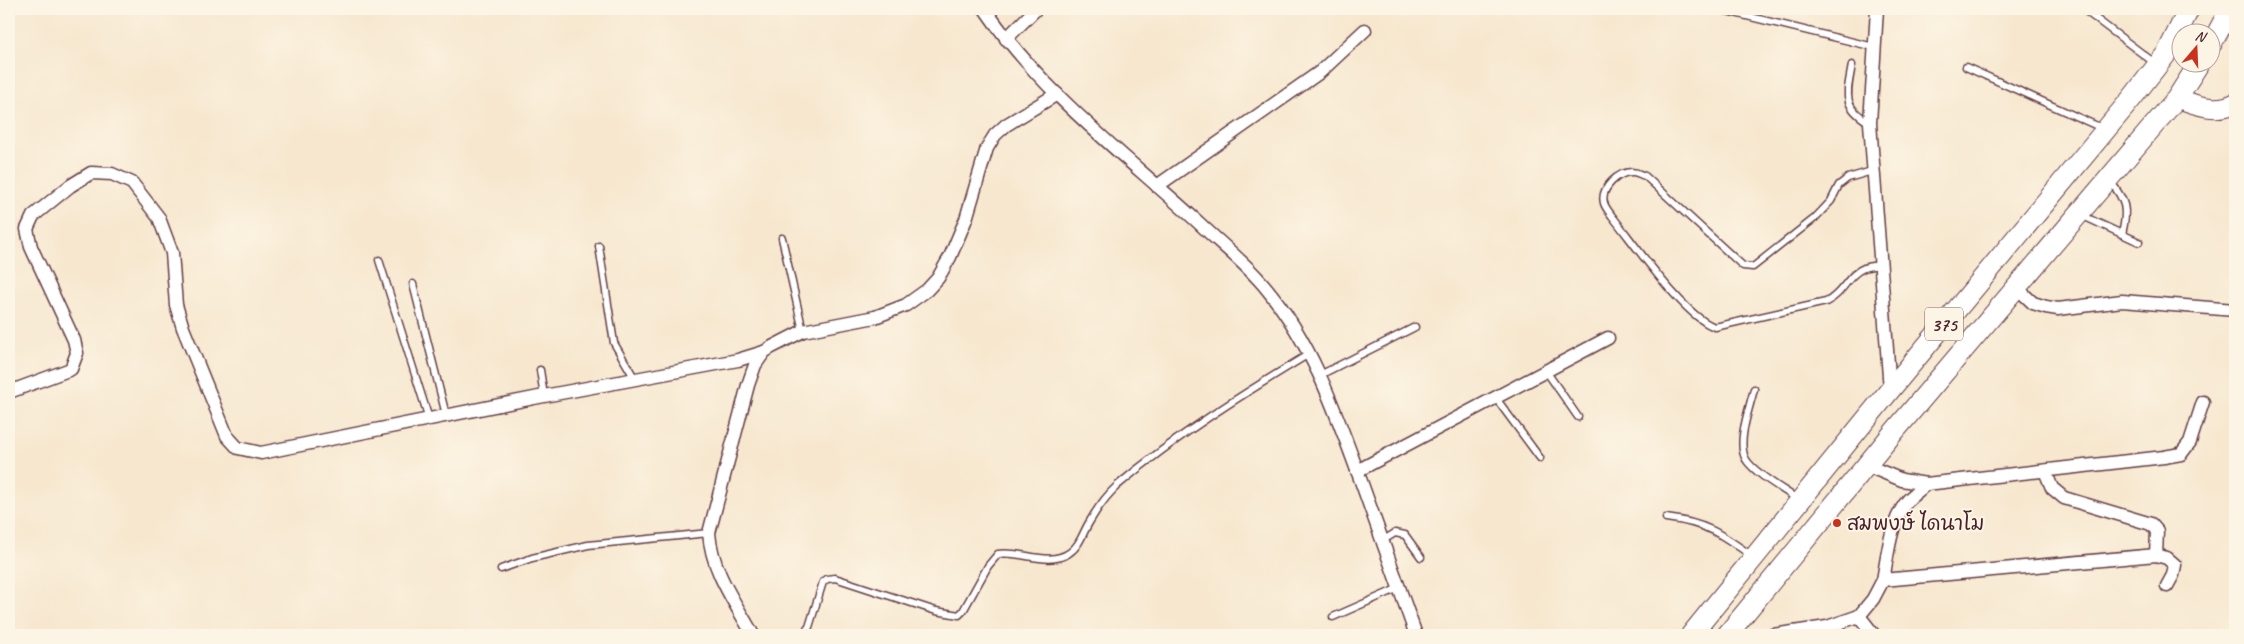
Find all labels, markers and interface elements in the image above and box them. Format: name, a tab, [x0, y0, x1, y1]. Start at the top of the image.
north arrow	[2172, 22, 2222, 72]
text: N	[2193, 27, 2209, 46]
road number: 375	[1925, 308, 1963, 340]
place label: สมพงษ์ ไดนาโม	[1847, 510, 1984, 536]
marker: สมพงษ์ ไดนาโม	[1831, 517, 1843, 529]

